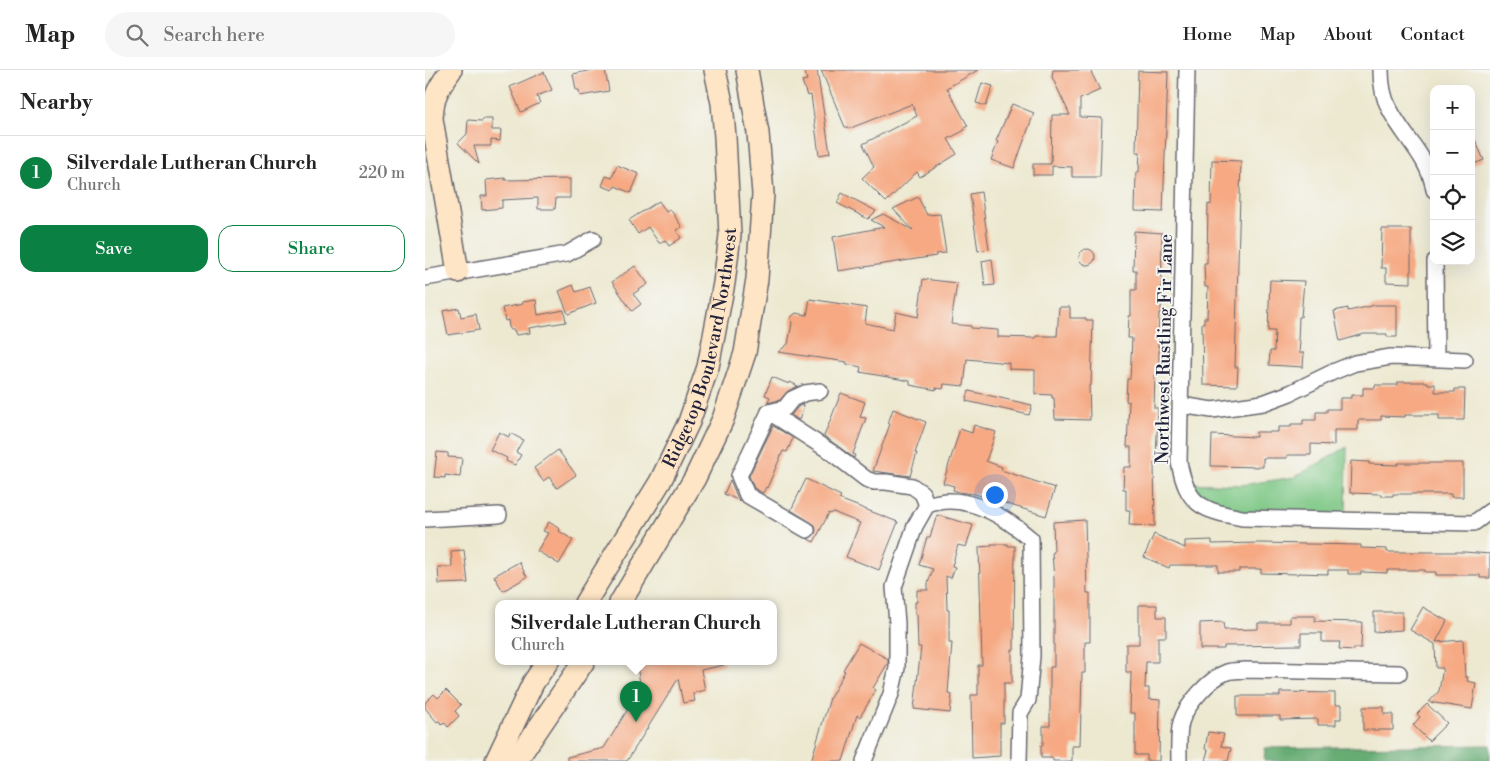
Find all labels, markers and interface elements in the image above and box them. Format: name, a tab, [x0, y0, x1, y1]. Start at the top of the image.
search box	[105, 12, 455, 57]
text: Map	[25, 20, 75, 50]
icon: search	[123, 21, 151, 49]
text: Search here	[163, 23, 265, 47]
text: Home	[1183, 23, 1232, 46]
text: Map	[1260, 23, 1296, 46]
text: About	[1324, 23, 1373, 46]
text: Contact	[1401, 23, 1465, 46]
map controls	[1430, 85, 1475, 265]
button: +	[1430, 85, 1475, 130]
text: Nearby	[20, 90, 93, 116]
button: −	[1430, 130, 1475, 175]
text: Silverdale Lutheran Church	[67, 151, 317, 175]
text: 1	[32, 163, 40, 183]
text: 220 m	[359, 163, 405, 183]
text: Church	[67, 175, 121, 195]
button: locate	[1430, 175, 1475, 220]
button: layers	[1430, 220, 1475, 265]
button: Save	[20, 225, 208, 272]
button: Share	[218, 225, 405, 272]
street label: Ridgetop Boulevard Northwest	[658, 226, 742, 472]
street label: Northwest Rustling Fir Lane	[1151, 234, 1178, 464]
your location	[982, 482, 1008, 508]
popup	[495, 600, 777, 665]
text: Silverdale Lutheran Church	[511, 611, 761, 635]
text: Church	[511, 635, 565, 655]
pin: 1	[620, 681, 652, 722]

